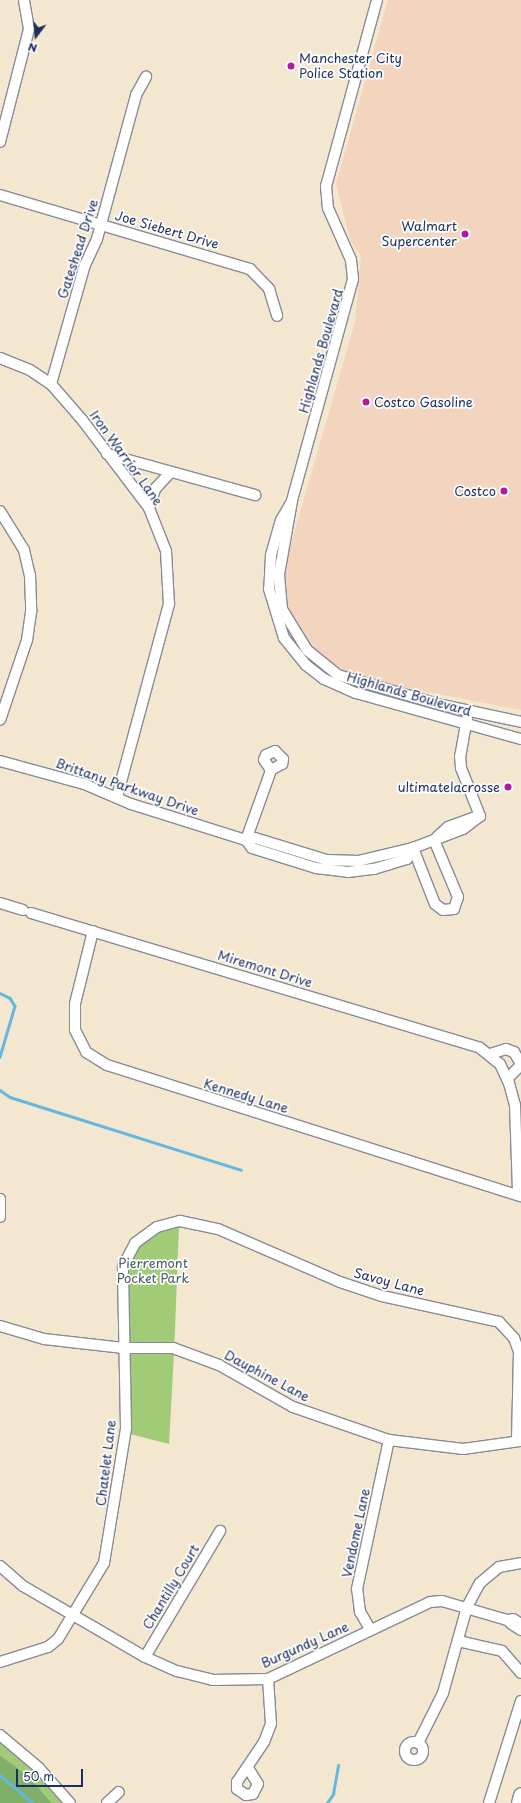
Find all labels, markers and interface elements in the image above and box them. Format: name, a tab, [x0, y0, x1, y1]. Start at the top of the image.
north arrow	[16, 16, 56, 56]
text: N	[26, 39, 39, 57]
place label: Manchester City Police Station	[299, 51, 402, 82]
marker: Manchester City Police Station	[286, 61, 296, 71]
street label: Gateshead Drive	[55, 197, 101, 301]
street label: Joe Siebert Drive	[113, 208, 221, 252]
place label: Walmart Supercenter	[381, 219, 457, 250]
marker: Walmart Supercenter	[460, 229, 470, 239]
street label: Highlands Boulevard	[296, 287, 346, 415]
place label: Costco Gasoline	[374, 394, 474, 410]
marker: Costco Gasoline	[361, 397, 371, 407]
street label: Iron Warrior Lane	[87, 408, 165, 508]
place label: Costco	[454, 483, 496, 499]
marker: Costco	[499, 486, 509, 496]
street label: Highlands Boulevard	[345, 669, 473, 719]
street label: Brittany Parkway Drive	[54, 755, 200, 819]
place label: ultimatelacrosse	[398, 779, 500, 795]
marker: ultimatelacrosse	[503, 782, 513, 792]
street label: Miremont Drive	[216, 947, 314, 991]
street label: Kennedy Lane	[202, 1076, 290, 1116]
park label: Pierremont Pocket Park	[116, 1256, 190, 1287]
street label: Savoy Lane	[352, 1265, 426, 1299]
street label: Dauphine Lane	[222, 1347, 312, 1405]
street label: Chatelet Lane	[93, 1418, 119, 1508]
street label: Vendome Lane	[339, 1487, 373, 1579]
street label: Chantilly Court	[139, 1541, 203, 1633]
street label: Burgundy Lane	[259, 1619, 351, 1671]
scale bar	[18, 1761, 85, 1787]
text: 50 m	[23, 1767, 54, 1785]

